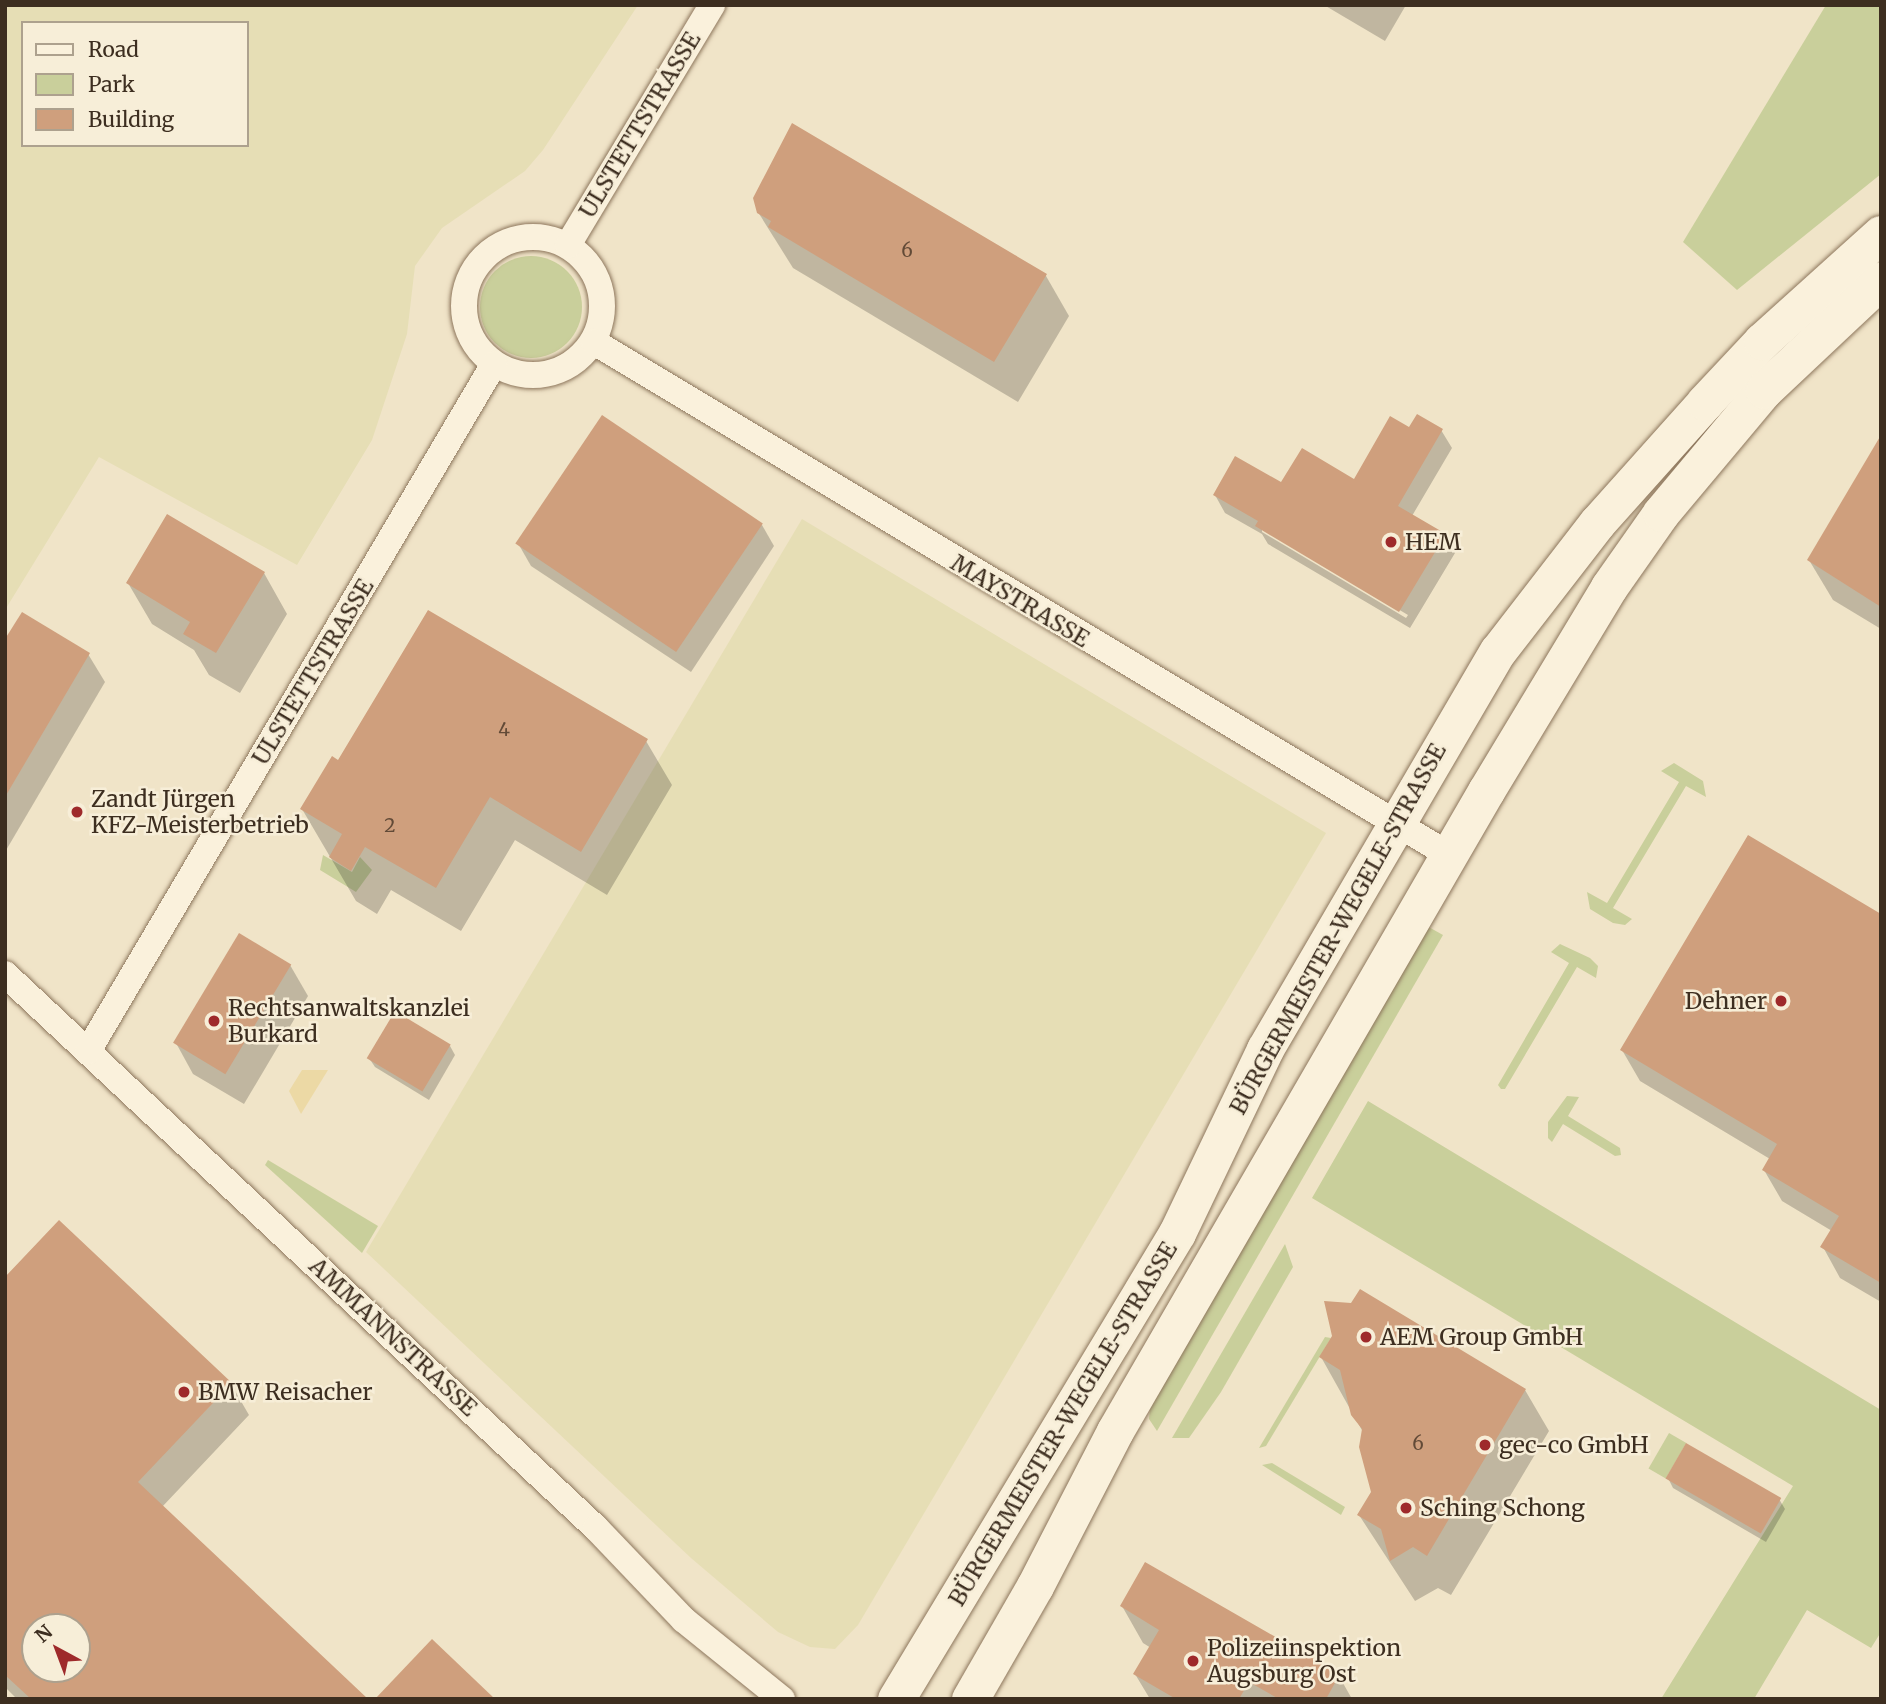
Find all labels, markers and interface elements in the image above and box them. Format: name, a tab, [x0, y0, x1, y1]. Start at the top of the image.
legend	[21, 21, 248, 147]
street label: ULSTETTSTRASSE	[574, 27, 706, 223]
text: Road	[88, 36, 139, 63]
text: Park	[88, 71, 135, 98]
text: Building	[88, 106, 174, 133]
house number: 6	[901, 240, 913, 262]
place label: HEM	[1405, 528, 1461, 556]
marker: HEM	[1383, 534, 1399, 550]
street label: MAYSTRASSE	[946, 549, 1094, 653]
street label: ULSTETTSTRASSE	[247, 574, 379, 770]
house number: 4	[498, 719, 510, 741]
street label: BÜRGERMEISTER-WEGELE-STRASSE	[1224, 739, 1452, 1119]
place label: Zandt Jürgen KFZ-Meisterbetrieb	[91, 785, 309, 839]
marker: Zandt Jürgen KFZ-Meisterbetrieb	[69, 804, 85, 820]
house number: 2	[384, 815, 396, 837]
place label: Dehner	[1685, 987, 1767, 1015]
marker: Dehner	[1773, 993, 1789, 1009]
place label: Rechtsanwaltskanzlei Burkard	[228, 994, 470, 1048]
marker: Rechtsanwaltskanzlei Burkard	[206, 1013, 222, 1029]
street label: BÜRGERMEISTER-WEGELE-STRASSE	[943, 1237, 1183, 1611]
street label: AMMANNSTRASSE	[303, 1252, 483, 1422]
place label: AEM Group GmbH	[1380, 1323, 1583, 1351]
marker: AEM Group GmbH	[1358, 1329, 1374, 1345]
place label: BMW Reisacher	[198, 1378, 373, 1406]
marker: BMW Reisacher	[176, 1384, 192, 1400]
place label: gec-co GmbH	[1499, 1431, 1649, 1459]
house number: 6	[1412, 1433, 1424, 1455]
marker: gec-co GmbH	[1477, 1437, 1493, 1453]
place label: Sching Schong	[1420, 1494, 1585, 1522]
marker: Sching Schong	[1398, 1500, 1414, 1516]
north arrow	[21, 1613, 91, 1683]
text: N	[30, 1620, 57, 1648]
place label: Polizeiinspektion Augsburg Ost	[1207, 1634, 1401, 1688]
marker: Polizeiinspektion Augsburg Ost	[1185, 1653, 1201, 1669]

